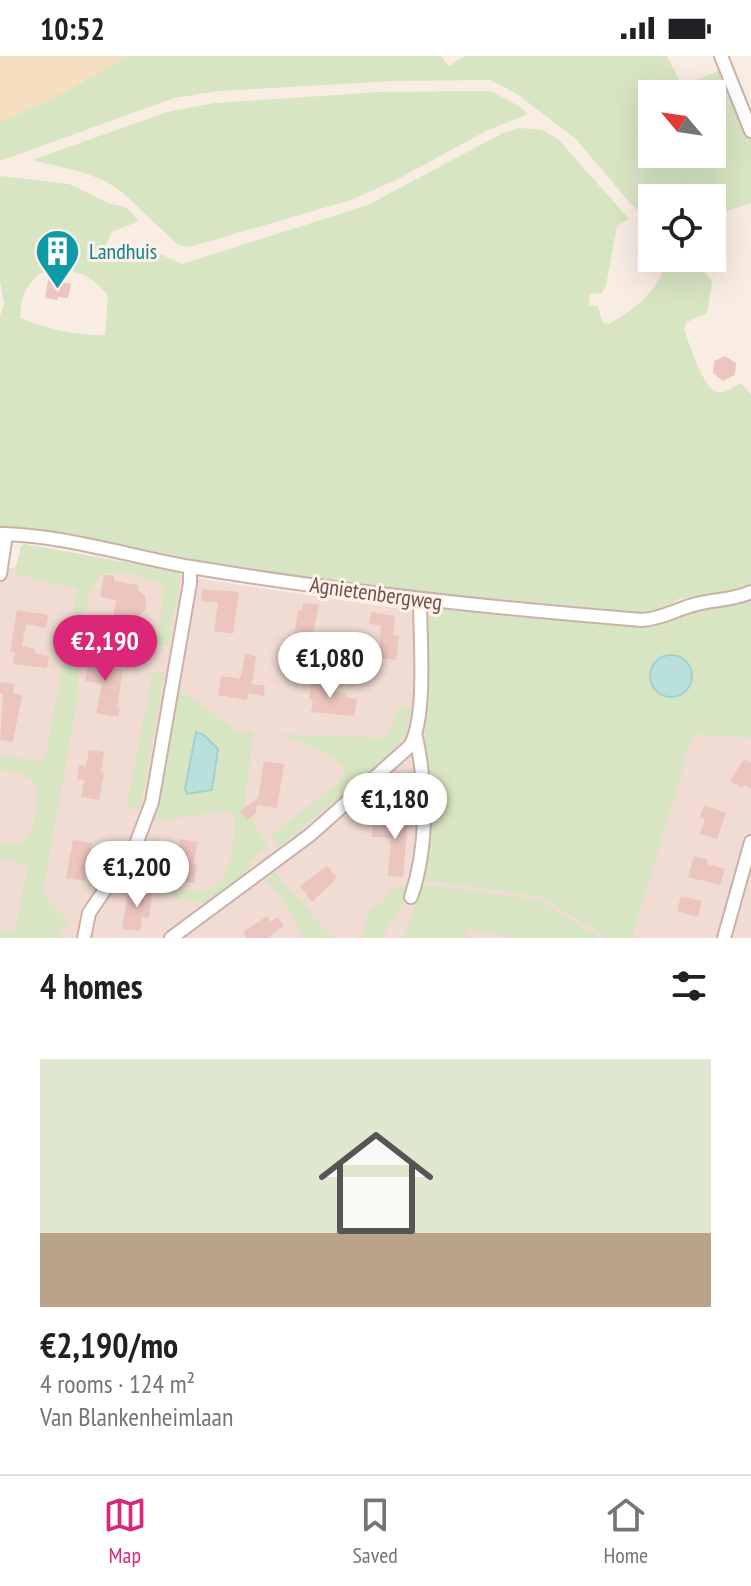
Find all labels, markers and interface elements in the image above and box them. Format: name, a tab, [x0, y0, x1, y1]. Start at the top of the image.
text: 10:52	[40, 9, 105, 48]
north arrow	[638, 80, 726, 168]
map controls	[638, 80, 726, 272]
button: locate	[638, 184, 726, 272]
building icon: Landhuis	[34, 227, 82, 290]
place label: Landhuis	[89, 237, 157, 265]
street label: Agnietenbergweg	[308, 570, 444, 616]
pin: €2,190	[40, 615, 170, 683]
text: €2,190	[71, 624, 139, 657]
pin: €1,080	[265, 632, 395, 700]
text: €1,080	[296, 641, 364, 674]
pin: €1,180	[330, 773, 460, 841]
text: €1,180	[361, 782, 429, 815]
pin: €1,200	[72, 841, 202, 909]
text: €1,200	[103, 850, 171, 883]
text: 4 homes	[40, 964, 143, 1008]
icon: filters	[667, 964, 711, 1008]
icon: home	[304, 1111, 448, 1255]
text: €2,190/mo	[40, 1323, 178, 1367]
text: 4 rooms · 124 m²	[40, 1367, 195, 1400]
text: Van Blankenheimlaan	[40, 1400, 233, 1433]
tab: Map	[103, 1493, 147, 1569]
tab: Saved	[352, 1493, 398, 1569]
tab: Home	[603, 1493, 648, 1569]

